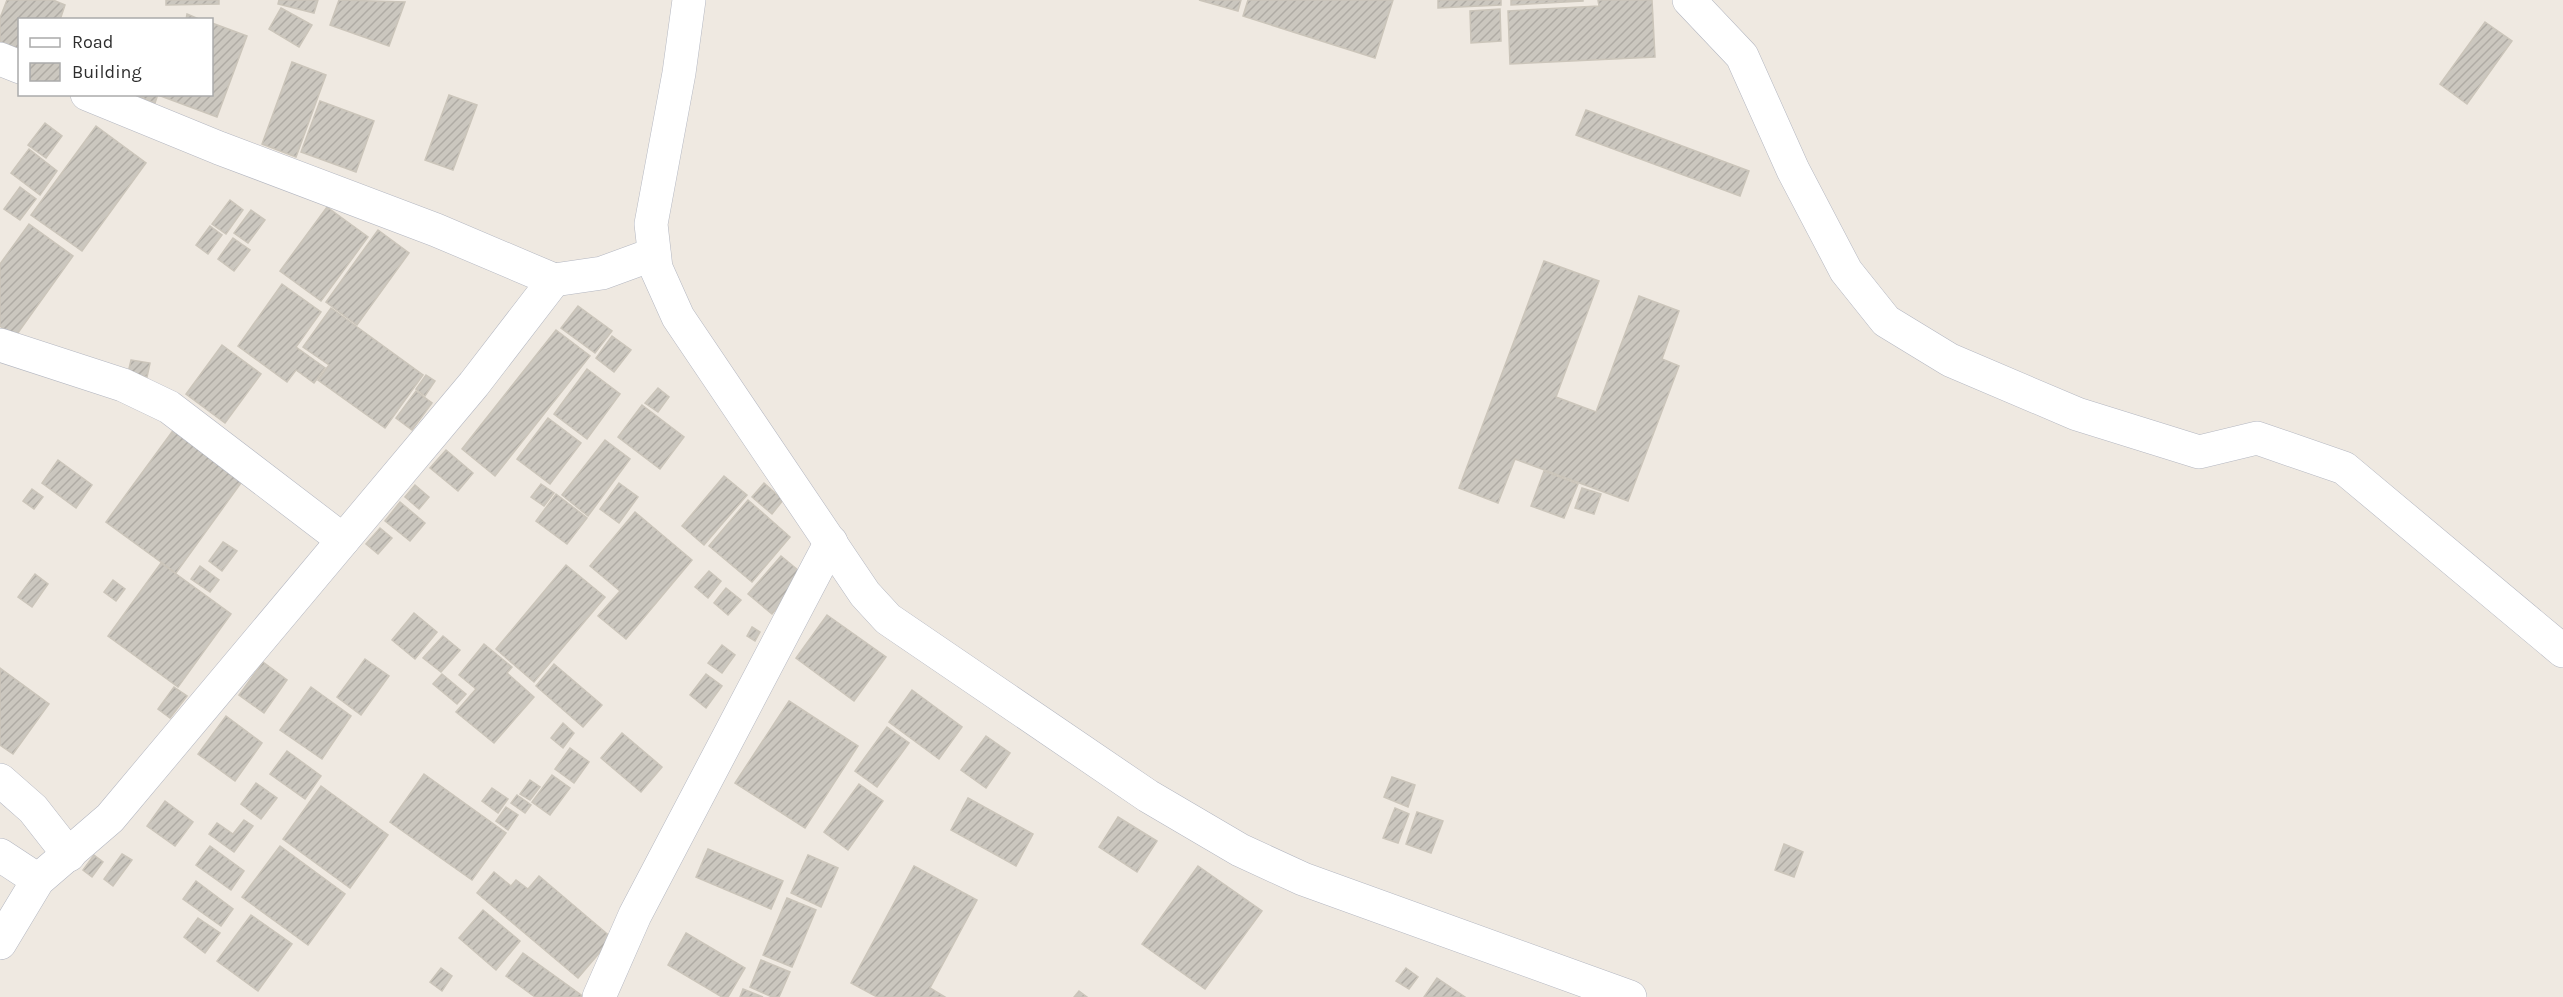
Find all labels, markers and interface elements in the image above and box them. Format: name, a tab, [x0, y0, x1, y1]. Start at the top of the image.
legend	[18, 18, 213, 96]
text: Road	[72, 31, 113, 53]
text: Building	[72, 61, 142, 83]

